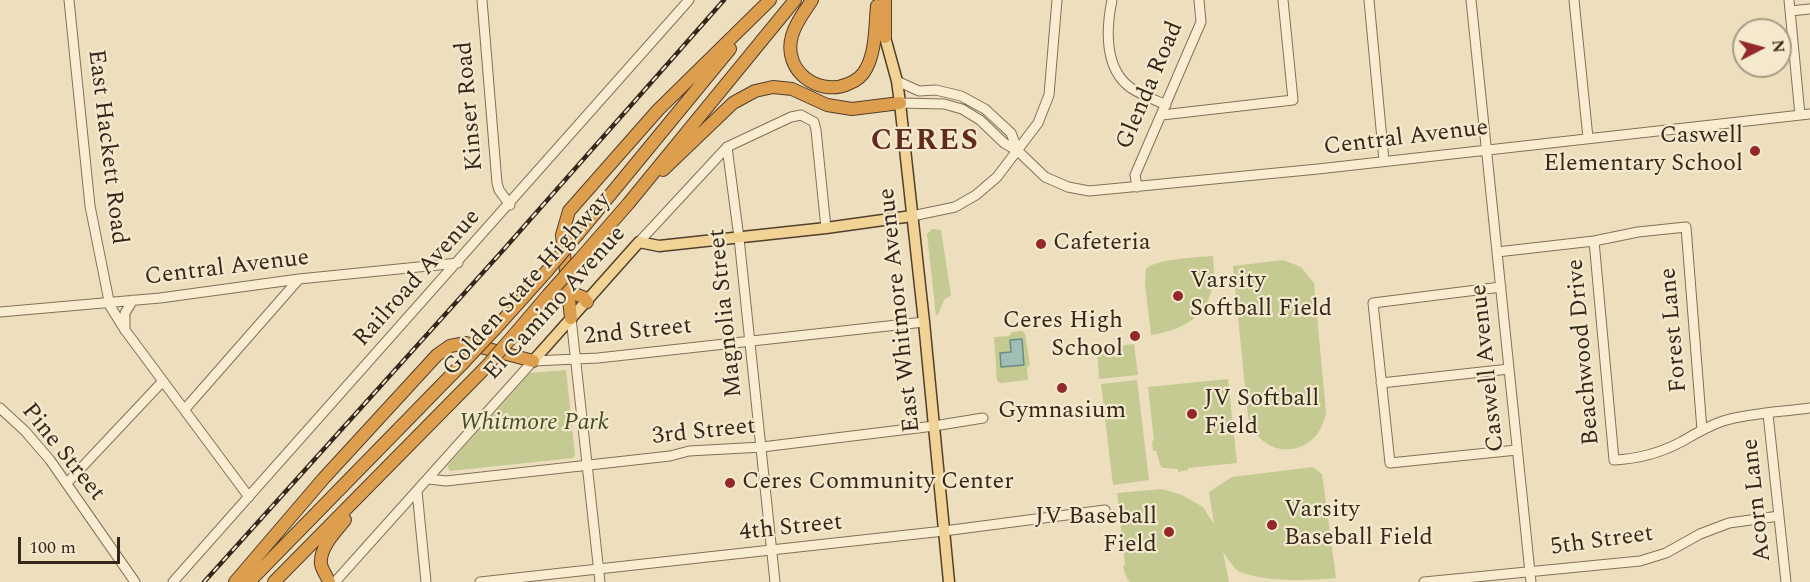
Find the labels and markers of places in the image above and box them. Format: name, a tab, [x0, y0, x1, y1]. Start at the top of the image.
place label: Caswell Elementary School	[1543, 123, 1743, 179]
marker: Caswell Elementary School	[1748, 144, 1762, 158]
place label: Cafeteria	[1053, 230, 1151, 258]
marker: Cafeteria	[1034, 237, 1048, 251]
place label: Varsity Softball Field	[1190, 268, 1332, 324]
marker: Varsity Softball Field	[1171, 289, 1185, 303]
place label: Ceres High School	[1003, 308, 1123, 364]
marker: Ceres High School	[1128, 329, 1142, 343]
marker: Gymnasium	[1055, 381, 1069, 395]
place label: JV Softball Field	[1204, 386, 1319, 442]
place label: Gymnasium	[998, 398, 1126, 426]
marker: JV Softball Field	[1185, 407, 1199, 421]
place label: Ceres Community Center	[742, 469, 1014, 497]
marker: Ceres Community Center	[723, 476, 737, 490]
place label: Varsity Baseball Field	[1284, 497, 1433, 553]
place label: JV Baseball Field	[1035, 504, 1157, 560]
marker: Varsity Baseball Field	[1265, 518, 1279, 532]
marker: JV Baseball Field	[1162, 525, 1176, 539]

